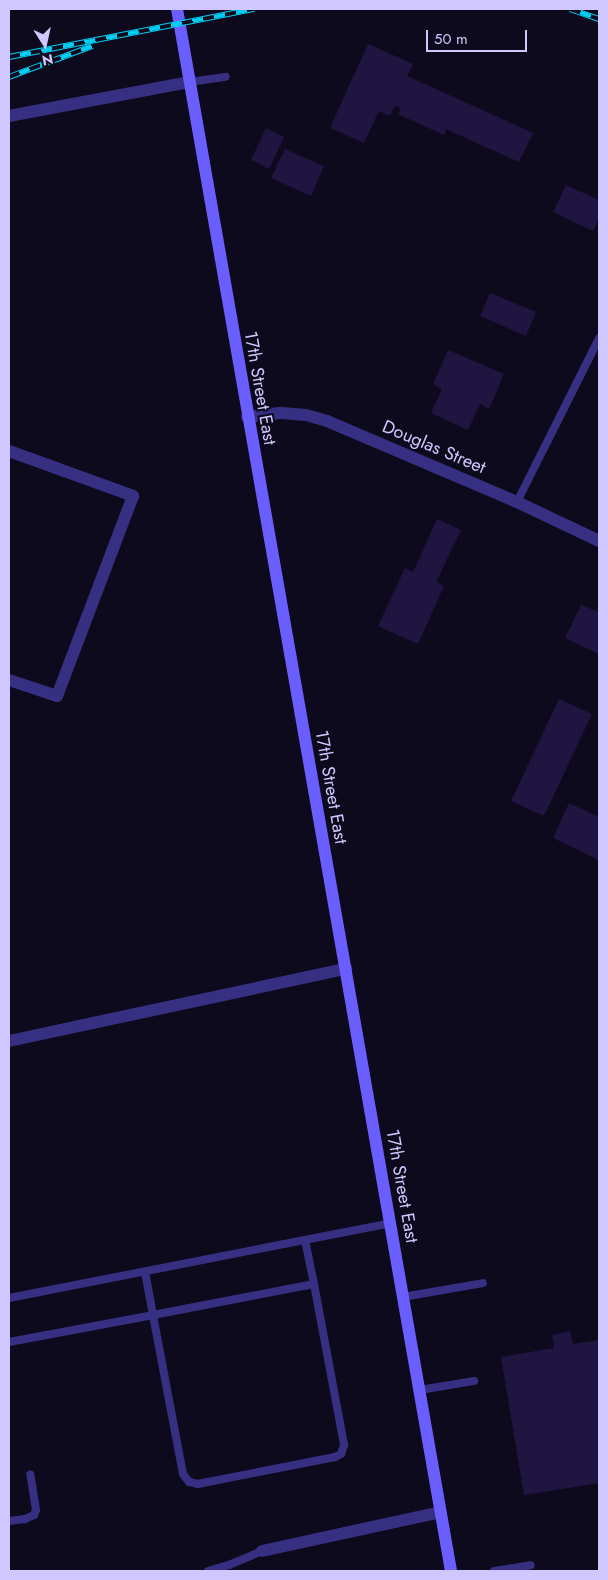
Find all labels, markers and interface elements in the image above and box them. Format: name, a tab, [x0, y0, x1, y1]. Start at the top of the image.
north arrow	[20, 20, 70, 70]
scale bar	[428, 20, 529, 52]
text: 50 m	[434, 28, 468, 50]
text: N	[40, 49, 55, 71]
street label: 17th Street East	[239, 329, 281, 447]
street label: Douglas Street	[379, 416, 489, 478]
street label: 17th Street East	[310, 728, 352, 846]
street label: 17th Street East	[381, 1127, 423, 1245]

